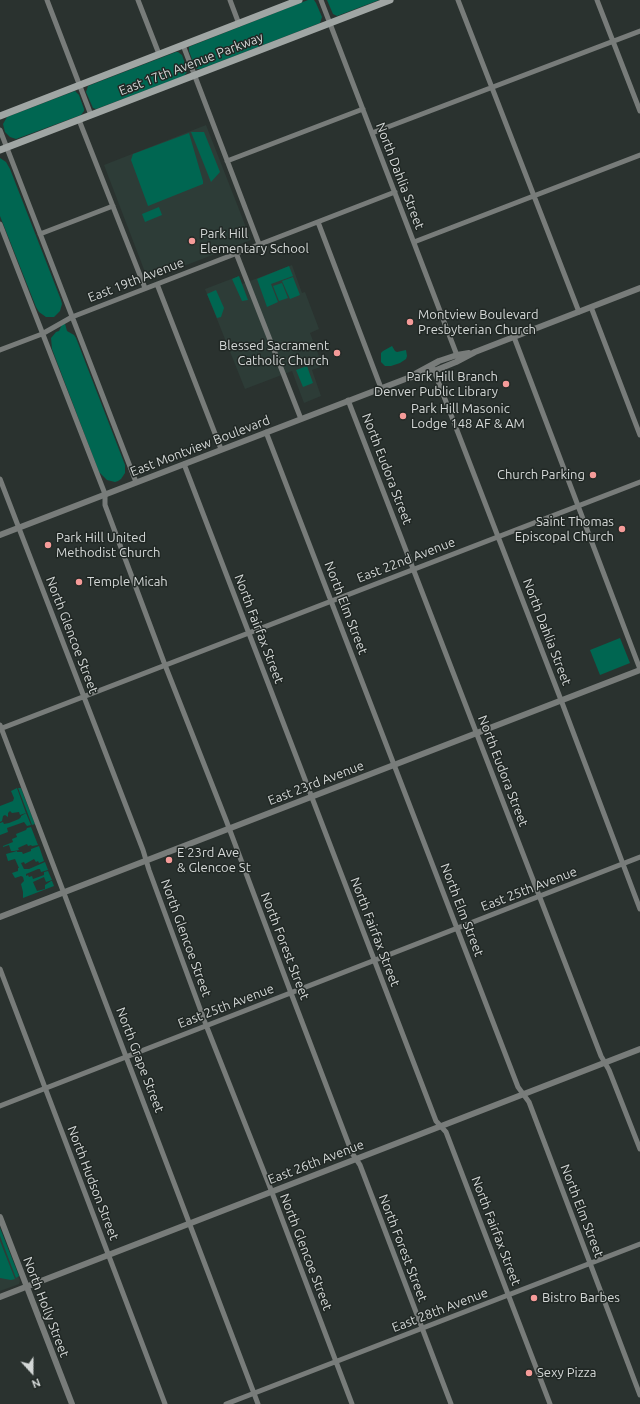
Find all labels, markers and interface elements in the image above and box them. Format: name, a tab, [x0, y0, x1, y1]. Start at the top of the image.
street label: East 17th Avenue Parkway	[117, 29, 265, 99]
street label: North Dahlia Street	[372, 120, 428, 232]
place label: Park Hill Elementary School	[200, 226, 309, 257]
marker: Park Hill Elementary School	[187, 236, 197, 246]
street label: East 19th Avenue	[86, 255, 186, 305]
place label: Montview Boulevard Presbyterian Church	[418, 307, 539, 338]
marker: Montview Boulevard Presbyterian Church	[405, 317, 415, 327]
place label: Blessed Sacrament Catholic Church	[219, 338, 329, 369]
marker: Blessed Sacrament Catholic Church	[332, 348, 342, 358]
place label: Park Hill Branch Denver Public Library	[374, 369, 498, 400]
marker: Park Hill Branch Denver Public Library	[501, 379, 511, 389]
place label: Park Hill Masonic Lodge 148 AF & AM	[411, 401, 525, 432]
street label: North Eudora Street	[359, 411, 415, 527]
marker: Park Hill Masonic Lodge 148 AF & AM	[398, 411, 408, 421]
street label: East Montview Boulevard	[128, 412, 272, 480]
place label: Church Parking	[497, 467, 585, 483]
marker: Church Parking	[588, 470, 598, 480]
place label: Saint Thomas Episcopal Church	[515, 514, 614, 545]
marker: Saint Thomas Episcopal Church	[617, 524, 627, 534]
place label: Park Hill United Methodist Church	[56, 530, 160, 561]
street label: East 22nd Avenue	[355, 534, 457, 586]
marker: Park Hill United Methodist Church	[43, 540, 53, 550]
street label: North Elm Street	[321, 559, 371, 657]
street label: North Fairfax Street	[231, 572, 287, 686]
street label: North Glencoe Street	[42, 574, 102, 696]
place label: Temple Micah	[87, 574, 168, 590]
street label: North Dahlia Street	[519, 576, 575, 688]
marker: Temple Micah	[74, 577, 84, 587]
street label: North Eudora Street	[475, 713, 531, 829]
street label: East 23rd Avenue	[266, 758, 366, 808]
place label: E 23rd Ave & Glencoe St	[177, 845, 251, 876]
marker: E 23rd Ave & Glencoe St	[164, 855, 174, 865]
street label: North Elm Street	[437, 861, 487, 959]
street label: East 25th Avenue	[479, 864, 579, 914]
street label: North Fairfax Street	[347, 875, 403, 989]
street label: North Glencoe Street	[157, 877, 215, 999]
street label: North Forest Street	[257, 890, 313, 1002]
street label: East 25th Avenue	[176, 981, 276, 1031]
street label: North Grape Street	[113, 1005, 167, 1115]
street label: North Hudson Street	[64, 1124, 122, 1242]
street label: East 26th Avenue	[266, 1137, 366, 1187]
street label: North Elm Street	[557, 1162, 607, 1260]
street label: North Fairfax Street	[468, 1174, 524, 1288]
street label: North Glencoe Street	[276, 1191, 336, 1313]
street label: North Forest Street	[375, 1192, 431, 1304]
street label: North Holly Street	[20, 1255, 72, 1359]
street label: East 28th Avenue	[390, 1285, 490, 1335]
place label: Bistro Barbes	[542, 1290, 620, 1306]
marker: Bistro Barbes	[529, 1293, 539, 1303]
north arrow	[12, 1352, 52, 1392]
place label: Sexy Pizza	[537, 1365, 596, 1381]
marker: Sexy Pizza	[524, 1368, 534, 1378]
text: N	[30, 1376, 42, 1390]

